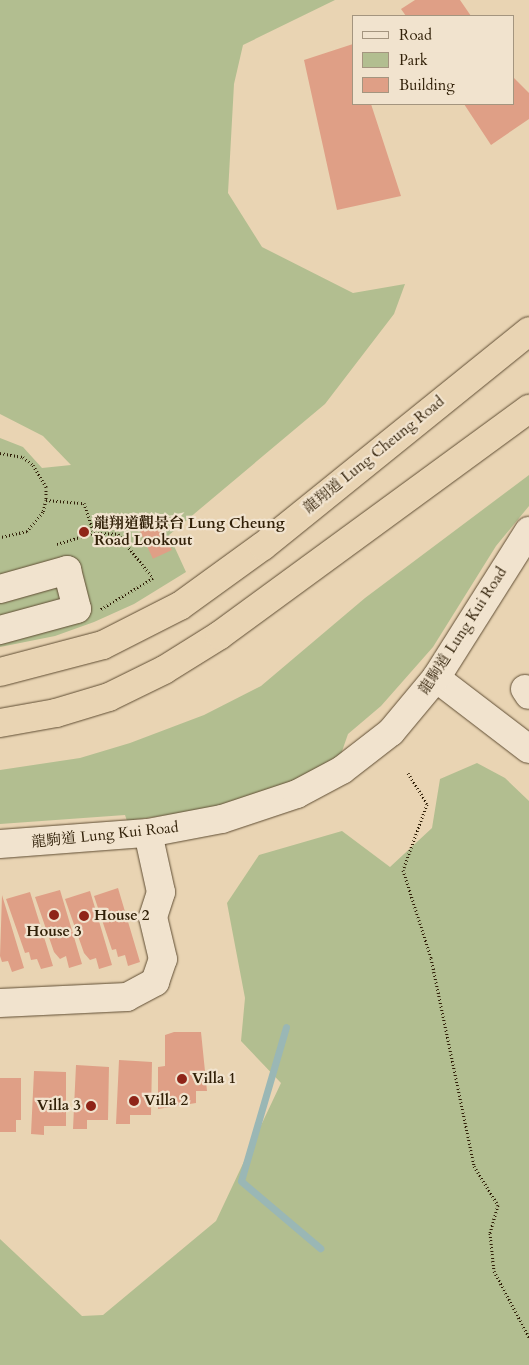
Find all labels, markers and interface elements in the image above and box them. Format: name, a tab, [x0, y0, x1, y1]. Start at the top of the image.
legend	[352, 15, 514, 105]
text: Road	[399, 25, 432, 45]
text: Park	[399, 50, 428, 70]
text: Building	[399, 75, 455, 95]
street label: 龍翔道 Lung Cheung Road	[300, 393, 448, 517]
place label: 龍翔道觀景台 Lung Cheung Road Lookout	[94, 514, 285, 549]
marker: 龍翔道觀景台 Lung Cheung Road Lookout	[78, 526, 90, 538]
street label: 龍駒道 Lung Kui Road	[415, 564, 511, 698]
street label: 龍駒道 Lung Kui Road	[31, 818, 179, 852]
place label: House 2	[94, 907, 149, 925]
marker: House 3	[48, 909, 60, 921]
marker: House 2	[78, 910, 90, 922]
place label: House 3	[26, 923, 82, 941]
place label: Villa 1	[192, 1070, 236, 1088]
marker: Villa 1	[176, 1073, 188, 1085]
place label: Villa 2	[144, 1092, 188, 1110]
marker: Villa 2	[128, 1095, 140, 1107]
place label: Villa 3	[37, 1097, 81, 1115]
marker: Villa 3	[85, 1100, 97, 1112]

